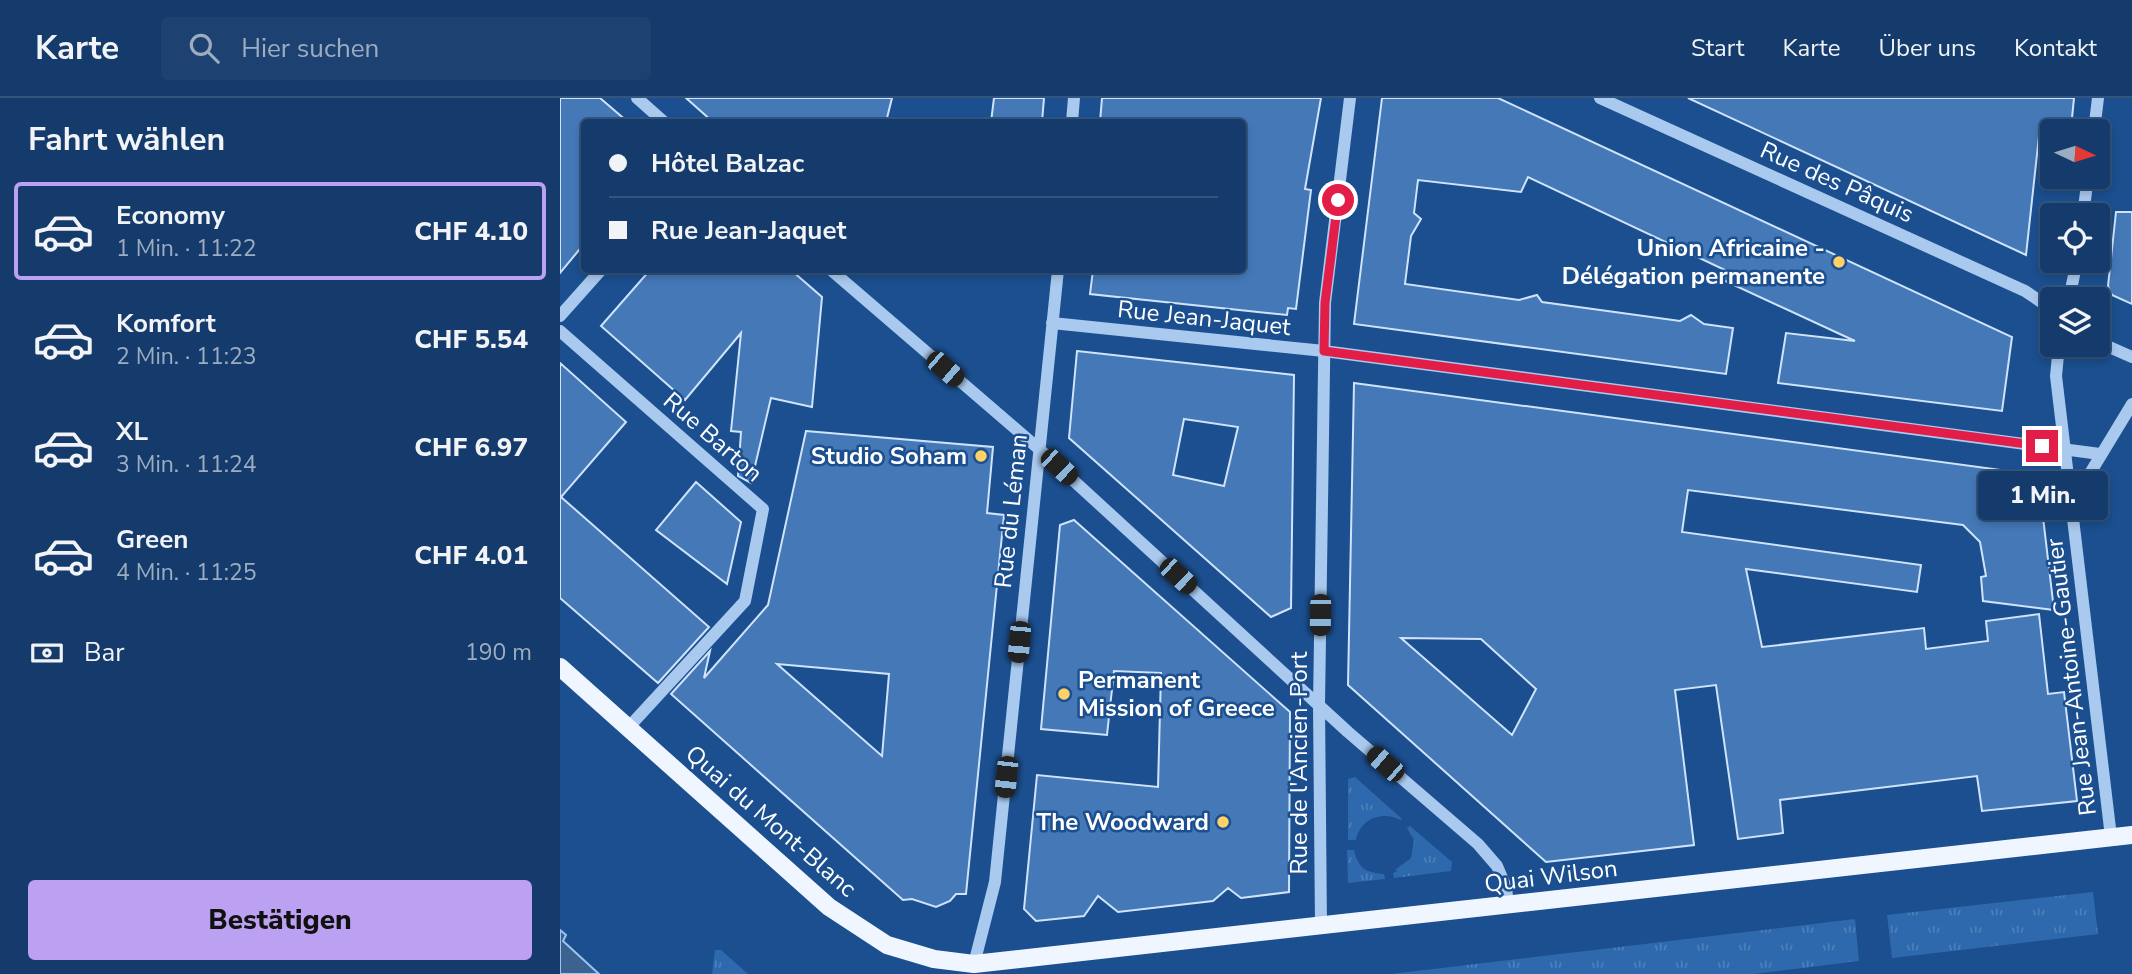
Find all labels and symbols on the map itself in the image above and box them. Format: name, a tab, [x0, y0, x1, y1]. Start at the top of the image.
north arrow	[2040, 119, 2110, 189]
street label: Rue des Pâquis	[1755, 134, 1919, 230]
route start	[1322, 184, 1354, 216]
place label: Union Africaine - Délégation permanente	[1562, 232, 1825, 292]
marker: Union Africaine - Délégation permanente	[1831, 254, 1847, 270]
street label: Rue Jean-Jaquet	[1116, 293, 1293, 343]
car	[923, 347, 968, 391]
street label: Rue Barton	[657, 385, 769, 489]
route end	[2026, 430, 2058, 462]
street label: Rue du Léman	[987, 432, 1035, 590]
place label: Studio Soham	[811, 440, 967, 472]
car	[1037, 445, 1082, 489]
marker: Studio Soham	[973, 448, 989, 464]
callout: 1 Min.	[1977, 470, 2107, 520]
street label: Rue Jean-Antoine-Gautier	[2038, 536, 2104, 818]
car	[1156, 554, 1201, 598]
car	[1310, 594, 1331, 636]
car	[1007, 620, 1032, 664]
street label: Rue de l'Ancien-Port	[1283, 651, 1315, 874]
place label: Permanent Mission of Greece	[1078, 664, 1275, 724]
marker: Permanent Mission of Greece	[1056, 686, 1072, 702]
street label: Quai du Mont-Blanc	[679, 738, 863, 904]
car	[1363, 742, 1408, 786]
car	[994, 755, 1019, 799]
place label: The Woodward	[1036, 806, 1209, 838]
marker: The Woodward	[1215, 814, 1231, 830]
street label: Quai Wilson	[1483, 852, 1619, 900]

